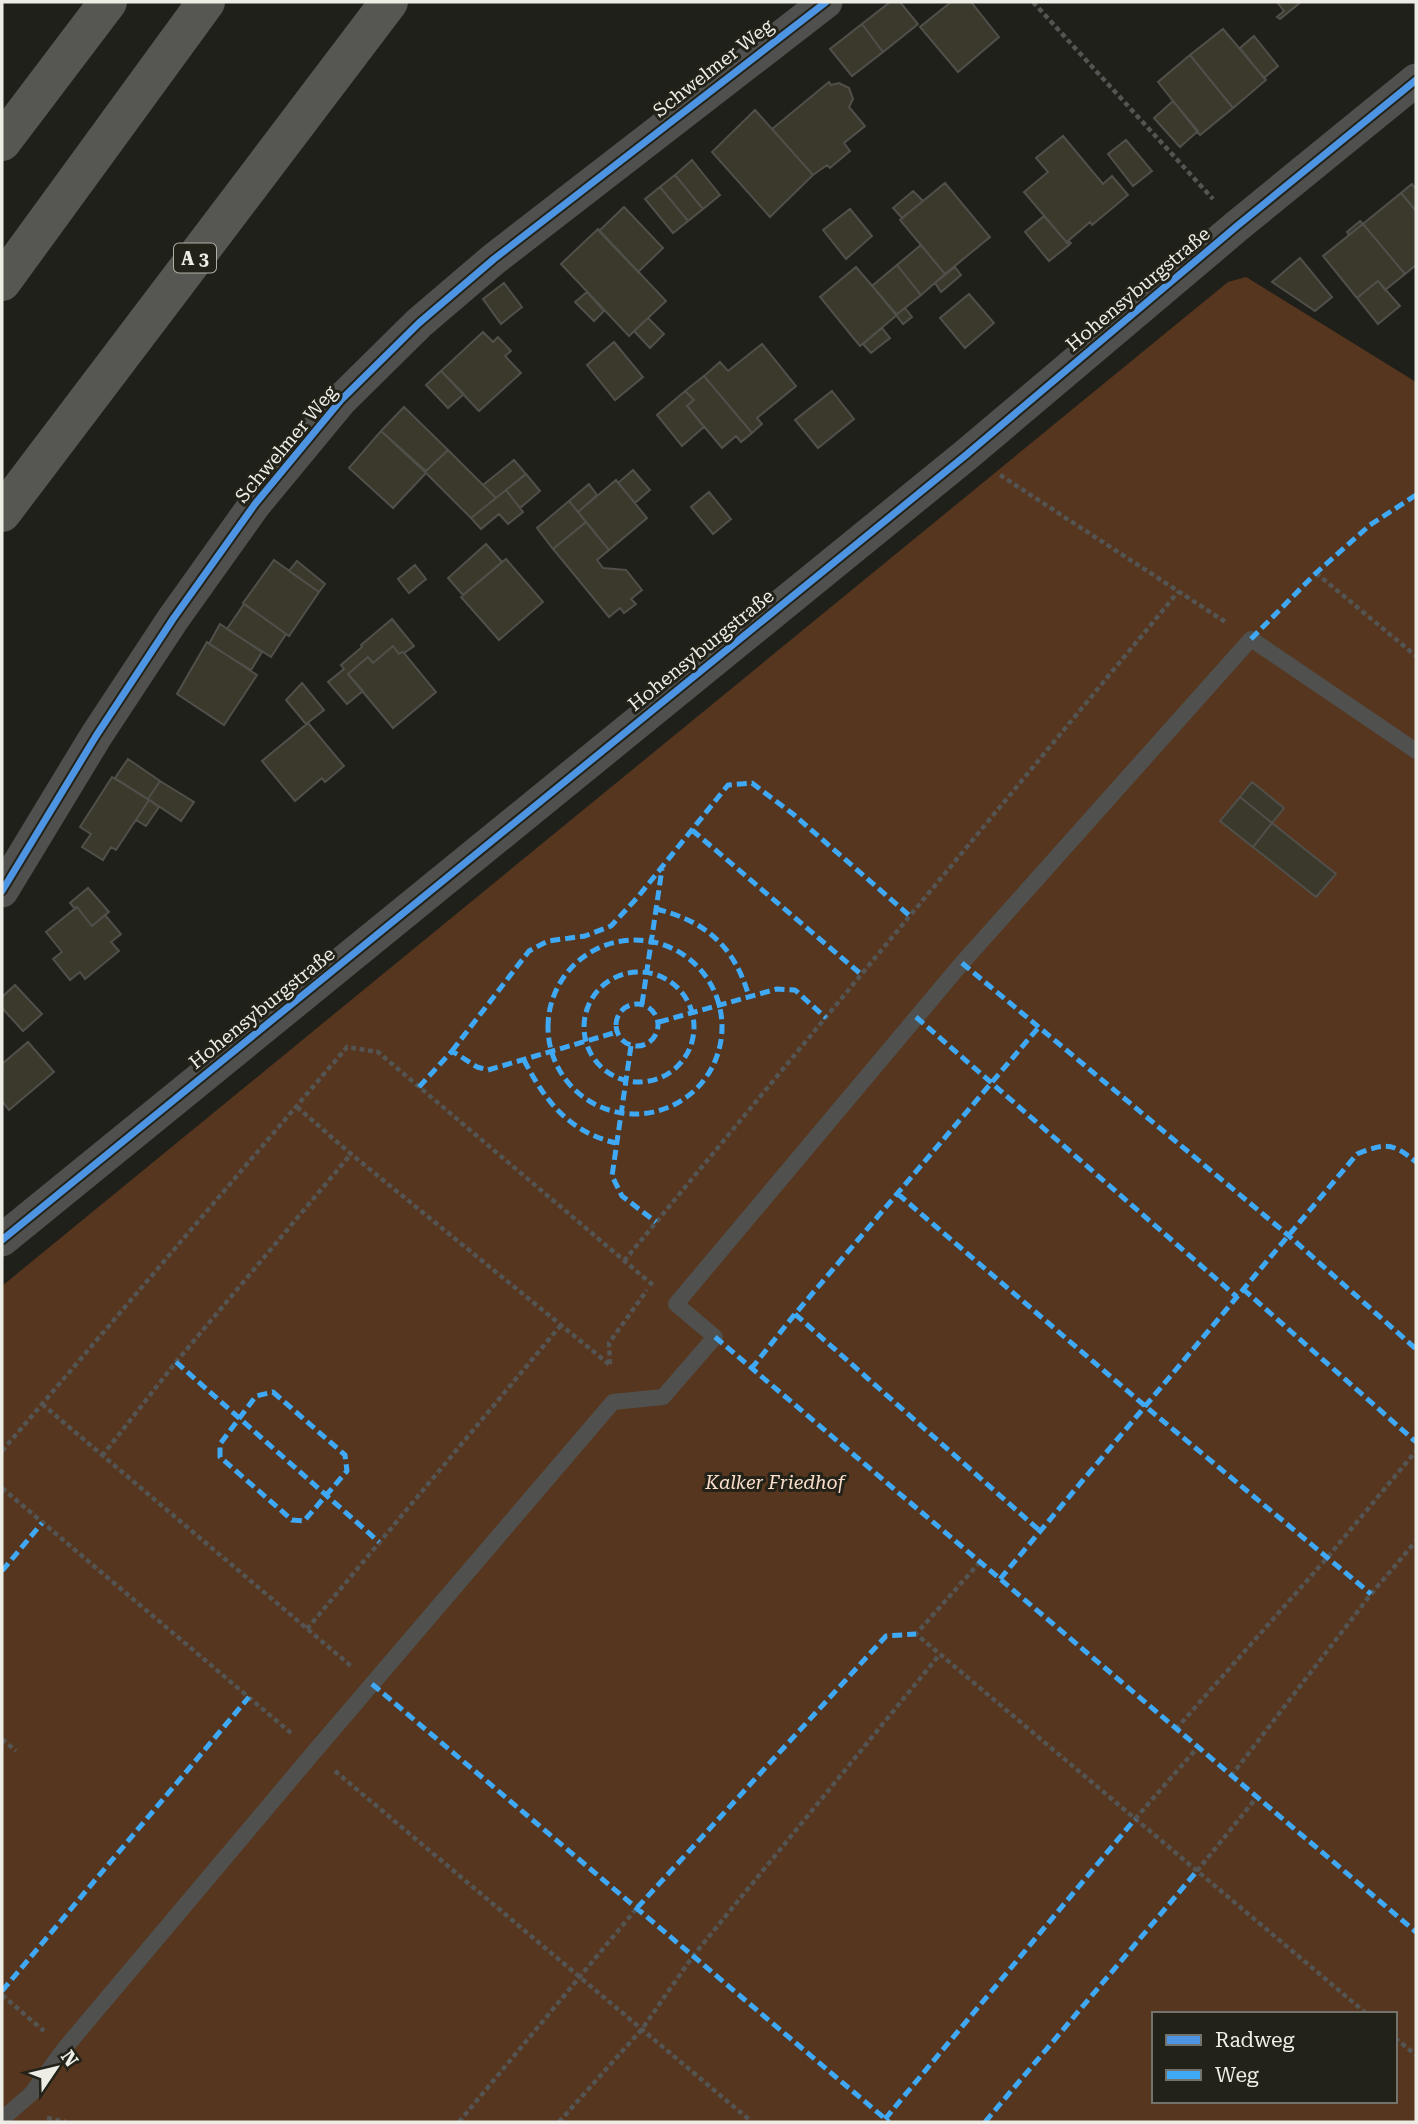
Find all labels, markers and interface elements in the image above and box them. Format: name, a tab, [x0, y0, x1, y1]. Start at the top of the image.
street label: Schwelmer Weg	[648, 14, 778, 122]
street label: Hohensyburgstraße	[1061, 222, 1215, 356]
road number: A 3	[174, 244, 216, 272]
street label: Schwelmer Weg	[230, 380, 342, 507]
street label: Hohensyburgstraße	[623, 584, 779, 716]
street label: Hohensyburgstraße	[184, 942, 340, 1074]
park label: Kalker Friedhof	[704, 1471, 847, 1494]
legend	[1152, 2012, 1397, 2103]
text: Radweg	[1215, 2028, 1294, 2052]
north arrow	[21, 2033, 91, 2103]
text: N	[56, 2046, 83, 2071]
text: Weg	[1215, 2063, 1259, 2087]

